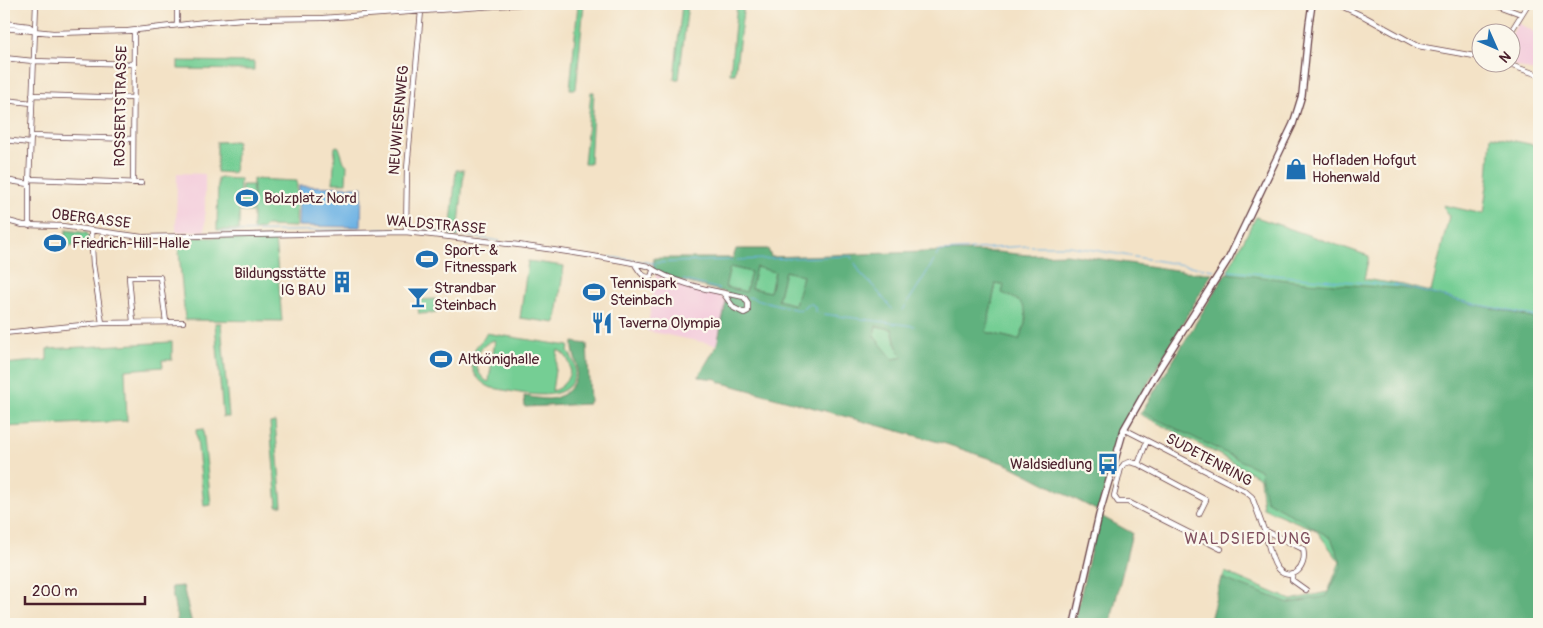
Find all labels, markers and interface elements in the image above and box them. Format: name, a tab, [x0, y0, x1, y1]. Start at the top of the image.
north arrow	[1470, 22, 1520, 72]
street label: ROSSERTSTRASSE	[110, 45, 132, 167]
text: N	[1495, 47, 1514, 66]
street label: NEUWIESENWEG	[385, 64, 413, 176]
place label: Hofladen Hofgut Hohenwald	[1312, 151, 1417, 187]
shop icon: Hofladen Hofgut Hohenwald	[1283, 156, 1309, 182]
sports icon: Bolzplatz Nord	[234, 185, 260, 211]
place label: Bolzplatz Nord	[264, 189, 357, 208]
street label: OBERGASSE	[50, 205, 132, 233]
street label: WALDSTRASSE	[385, 211, 487, 239]
sports icon: Friedrich-Hill-Halle	[42, 230, 68, 256]
place label: Friedrich-Hill-Halle	[72, 234, 190, 253]
place label: Sport- & Fitnesspark	[444, 241, 517, 277]
sports icon: Sport- & Fitnesspark	[414, 246, 440, 272]
place label: Bildungsstätte IG BAU	[234, 264, 327, 300]
building icon: Bildungsstätte IG BAU	[329, 269, 355, 295]
place label: Tennispark Steinbach	[610, 274, 677, 310]
place label: Strandbar Steinbach	[434, 279, 497, 315]
sports icon: Tennispark Steinbach	[581, 279, 607, 305]
bar icon: Strandbar Steinbach	[405, 284, 431, 310]
restaurant icon: Taverna Olympia	[589, 310, 615, 336]
place label: Taverna Olympia	[618, 314, 720, 333]
sports icon: Altkönighalle	[428, 346, 454, 372]
place label: Altkönighalle	[458, 350, 540, 369]
street label: SUDETENRING	[1162, 429, 1256, 491]
bus stop icon: Waldsiedlung	[1095, 451, 1121, 477]
place label: Waldsiedlung	[1010, 455, 1092, 474]
district label: WALDSIEDLUNG	[1184, 529, 1312, 549]
scale bar	[25, 573, 145, 605]
text: 200 m	[32, 582, 77, 601]

